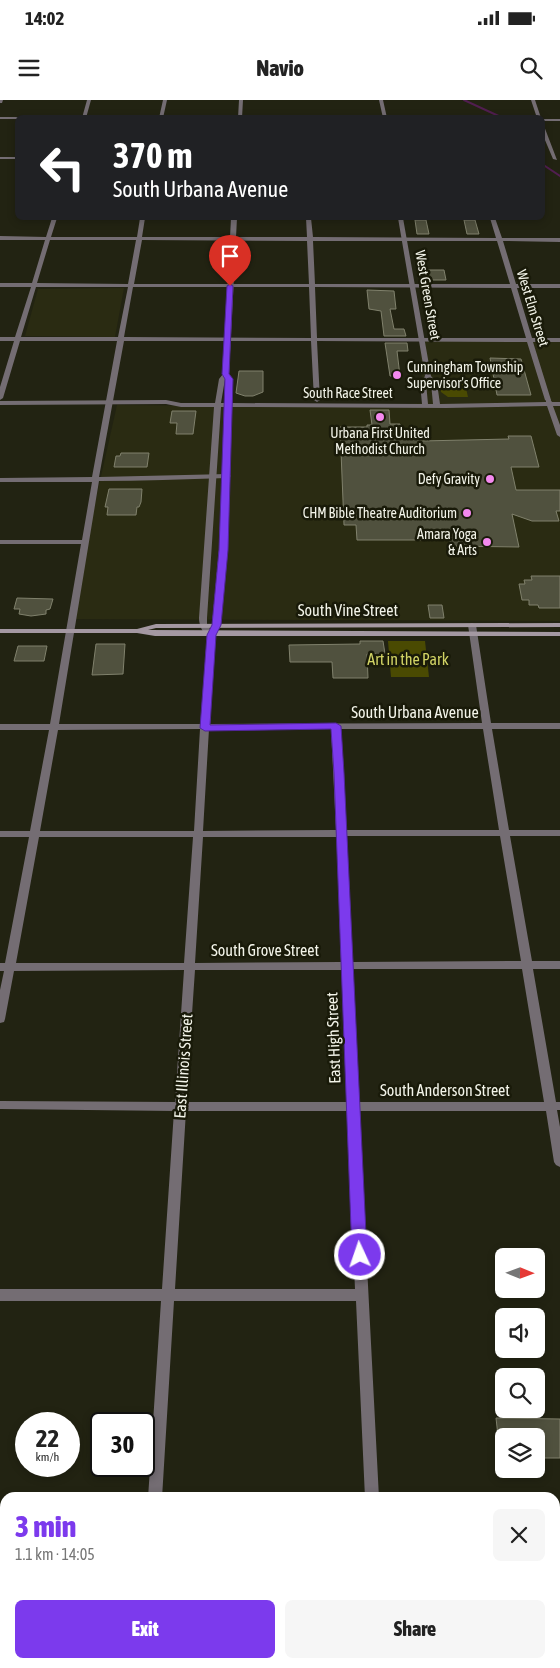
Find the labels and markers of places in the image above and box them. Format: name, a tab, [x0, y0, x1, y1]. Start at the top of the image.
pin	[209, 235, 251, 286]
place label: Cunningham Township Supervisor's Office	[407, 359, 524, 391]
marker: Cunningham Township Supervisor's Office	[391, 369, 403, 381]
marker: Urbana First United Methodist Church	[374, 411, 386, 423]
place label: Urbana First United Methodist Church	[330, 425, 430, 457]
place label: Defy Gravity	[418, 471, 480, 487]
marker: Defy Gravity	[484, 473, 496, 485]
place label: CHM Bible Theatre Auditorium	[303, 505, 457, 521]
marker: CHM Bible Theatre Auditorium	[461, 507, 473, 519]
place label: Amara Yoga & Arts	[417, 526, 477, 558]
marker: Amara Yoga & Arts	[481, 536, 493, 548]

